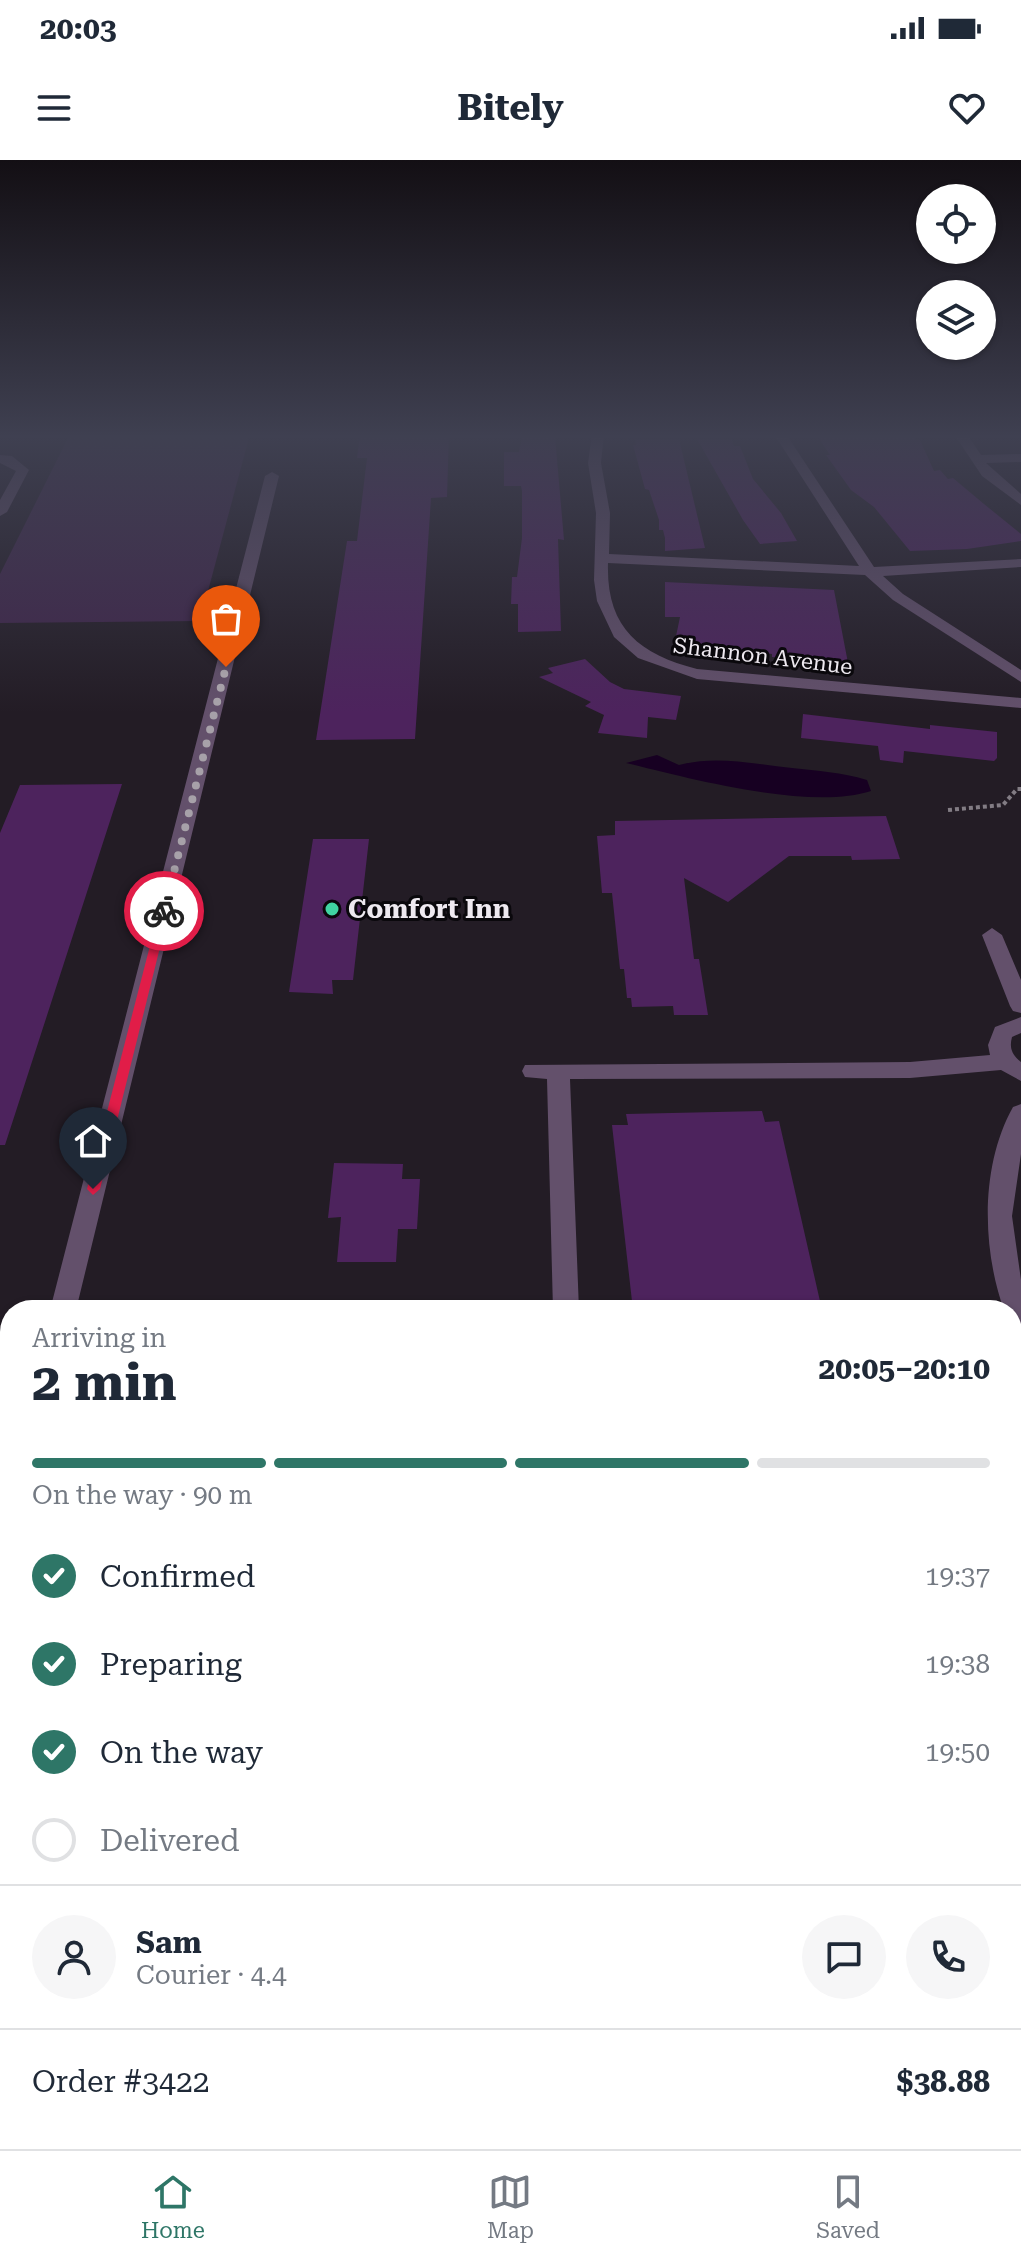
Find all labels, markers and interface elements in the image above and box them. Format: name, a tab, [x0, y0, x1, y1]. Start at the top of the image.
text: 20:03	[40, 11, 117, 46]
icon: menu	[32, 86, 76, 130]
icon: heart	[945, 86, 989, 130]
text: Bitely	[457, 87, 564, 129]
map controls	[916, 184, 996, 360]
button: locate	[916, 184, 996, 264]
button: layers	[916, 280, 996, 360]
pin	[192, 585, 260, 667]
icon: bag	[204, 597, 248, 641]
street label: Shannon Avenue	[672, 633, 854, 679]
courier	[124, 871, 204, 951]
icon: bike	[142, 889, 186, 933]
place label: Comfort Inn	[348, 894, 510, 924]
marker: Comfort Inn	[323, 900, 341, 918]
pin	[59, 1107, 127, 1189]
icon: home	[71, 1119, 115, 1163]
text: Arriving in	[32, 1323, 166, 1353]
text: 20:05–20:10	[818, 1351, 990, 1386]
text: 2 min	[32, 1352, 177, 1413]
text: On the way · 90 m	[32, 1480, 252, 1510]
icon: check	[32, 1554, 76, 1598]
text: Confirmed	[100, 1559, 255, 1594]
text: 19:37	[925, 1561, 990, 1591]
icon: check	[32, 1642, 76, 1686]
text: Preparing	[100, 1647, 242, 1682]
text: 19:38	[925, 1649, 990, 1679]
icon: check	[32, 1730, 76, 1774]
text: On the way	[100, 1735, 263, 1770]
text: 19:50	[925, 1737, 990, 1767]
text: Delivered	[100, 1823, 239, 1858]
button: person	[32, 1915, 116, 1999]
button: chat	[802, 1915, 886, 1999]
button: phone	[906, 1915, 990, 1999]
text: Sam	[136, 1925, 202, 1960]
text: Courier · 4.4	[136, 1960, 286, 1990]
text: Order #3422	[32, 2064, 210, 2099]
text: $38.88	[897, 2064, 990, 2099]
tab: Home	[141, 2170, 205, 2243]
tab: Map	[487, 2170, 534, 2243]
tab: Saved	[816, 2170, 880, 2243]

